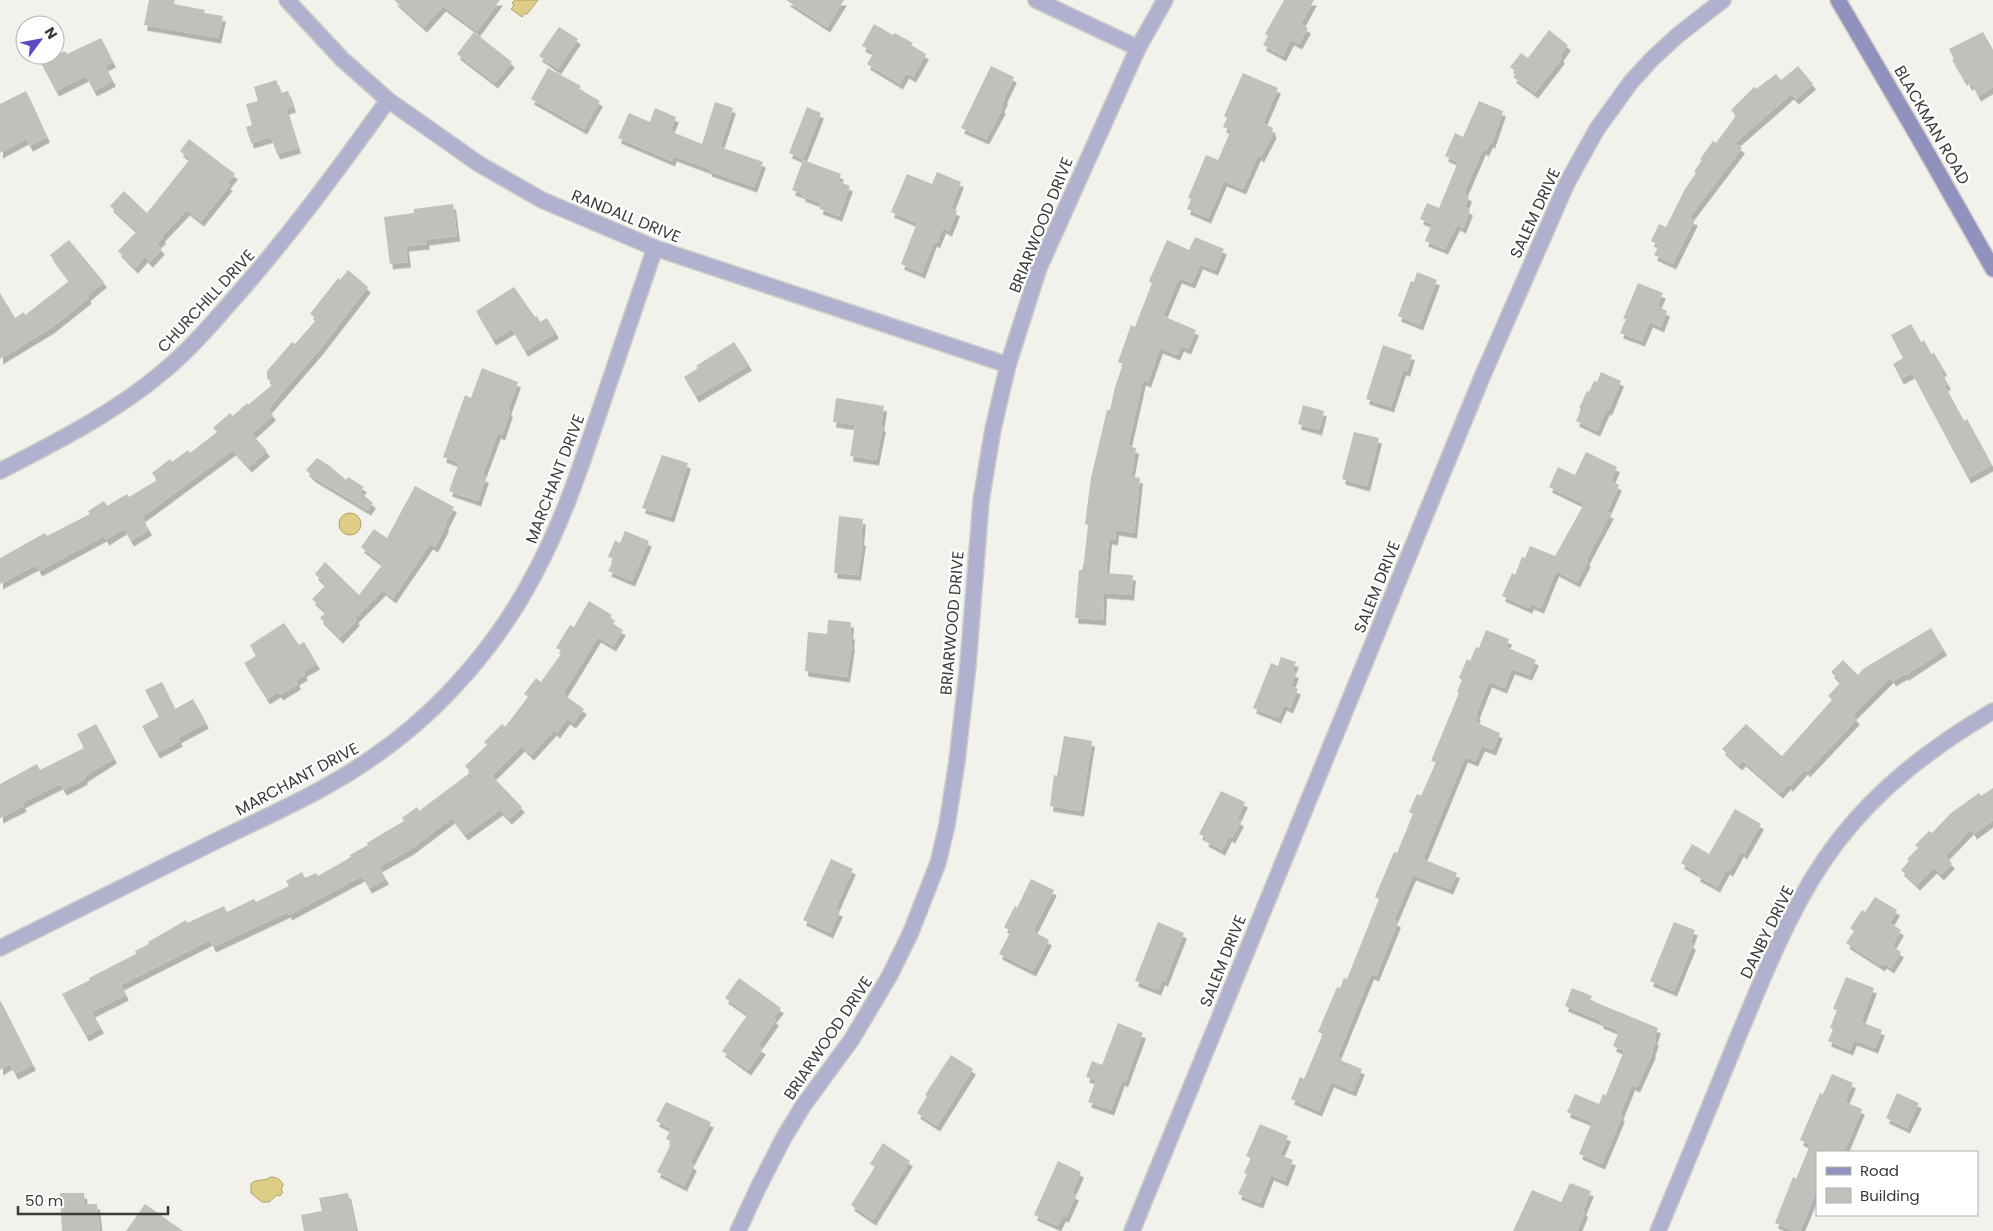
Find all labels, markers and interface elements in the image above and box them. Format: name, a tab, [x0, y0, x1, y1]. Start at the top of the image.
north arrow	[15, 15, 65, 65]
text: N	[40, 23, 62, 43]
street label: BLACKMAN ROAD	[1889, 61, 1975, 189]
street label: BRIARWOOD DRIVE	[1003, 154, 1079, 296]
street label: SALEM DRIVE	[1504, 164, 1566, 262]
street label: RANDALL DRIVE	[568, 184, 684, 248]
street label: CHURCHILL DRIVE	[152, 244, 260, 358]
street label: MARCHANT DRIVE	[520, 411, 590, 547]
street label: SALEM DRIVE	[1348, 538, 1406, 636]
street label: BRIARWOOD DRIVE	[934, 550, 970, 696]
street label: MARCHANT DRIVE	[231, 737, 363, 821]
street label: DANBY DRIVE	[1735, 882, 1799, 982]
street label: SALEM DRIVE	[1194, 912, 1252, 1010]
street label: BRIARWOOD DRIVE	[778, 972, 878, 1104]
legend	[1816, 1151, 1978, 1216]
text: Road	[1860, 1160, 1899, 1181]
scale bar	[18, 1184, 168, 1216]
text: Building	[1860, 1185, 1920, 1206]
text: 50 m	[25, 1190, 63, 1211]

